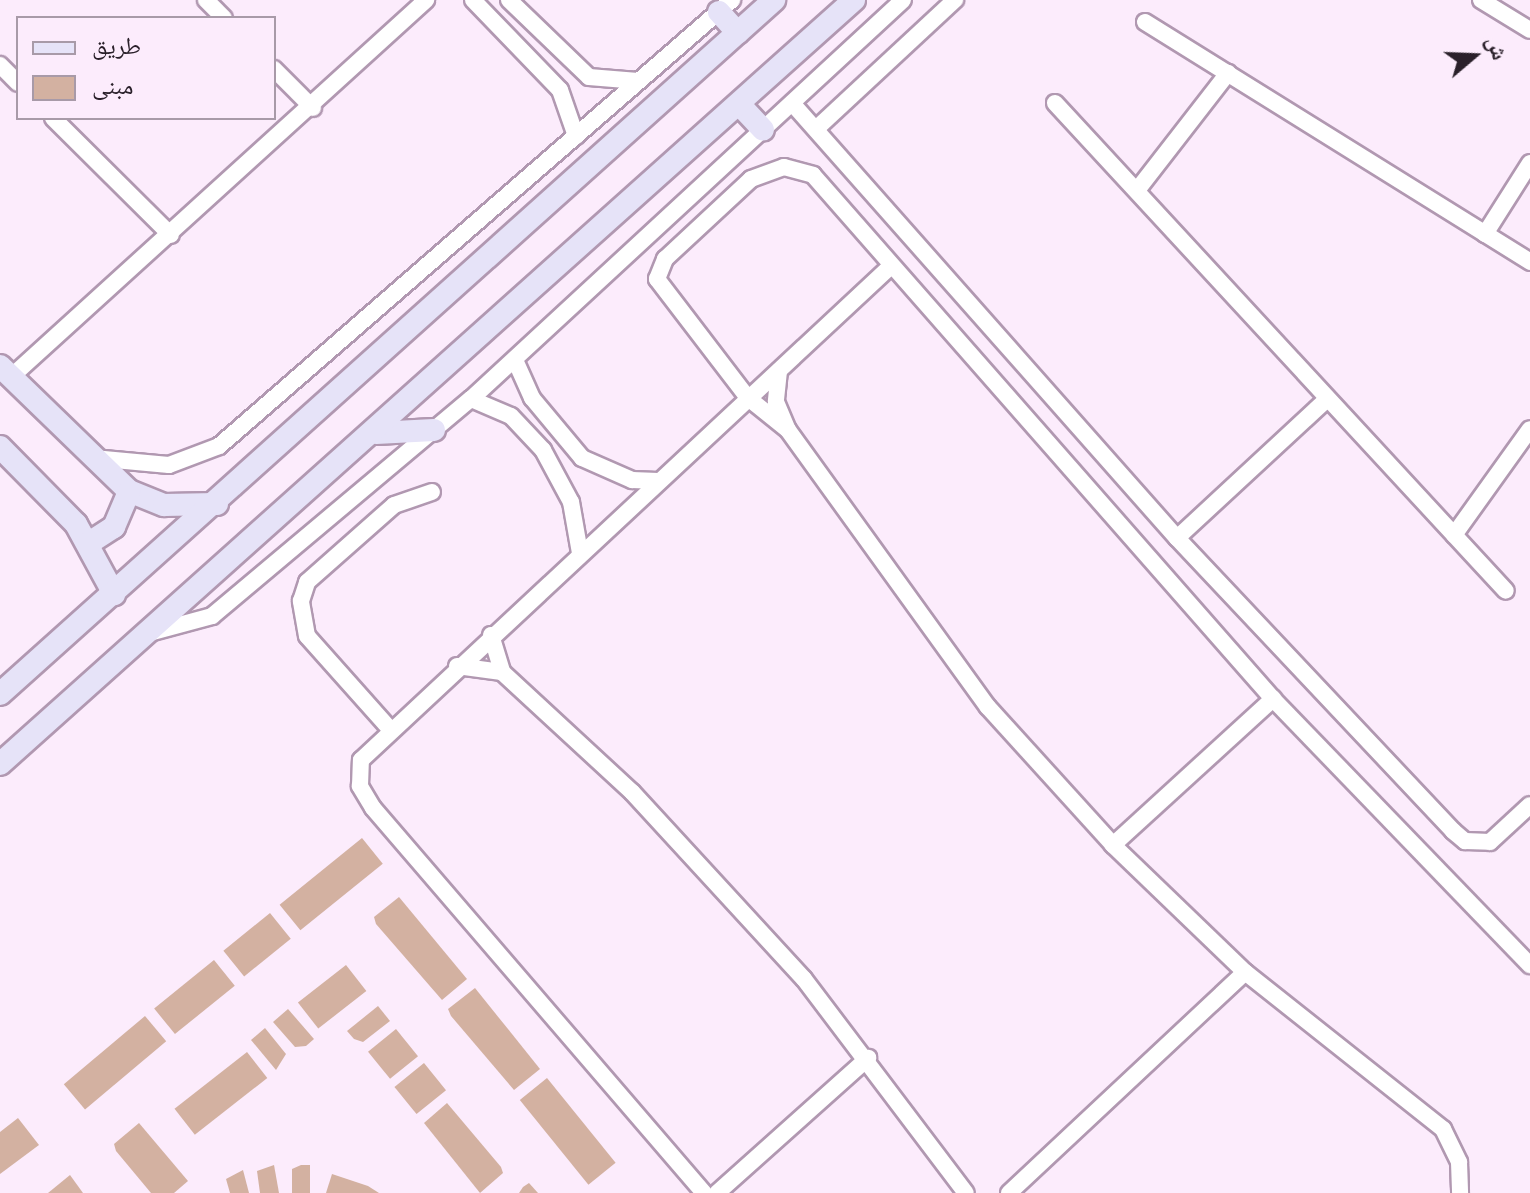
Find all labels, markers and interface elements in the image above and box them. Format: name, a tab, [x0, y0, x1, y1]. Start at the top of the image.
legend	[16, 16, 276, 120]
north arrow	[1434, 16, 1514, 96]
text: طريق	[92, 31, 141, 60]
text: ش	[1481, 33, 1514, 63]
text: مبنى	[92, 71, 133, 100]

